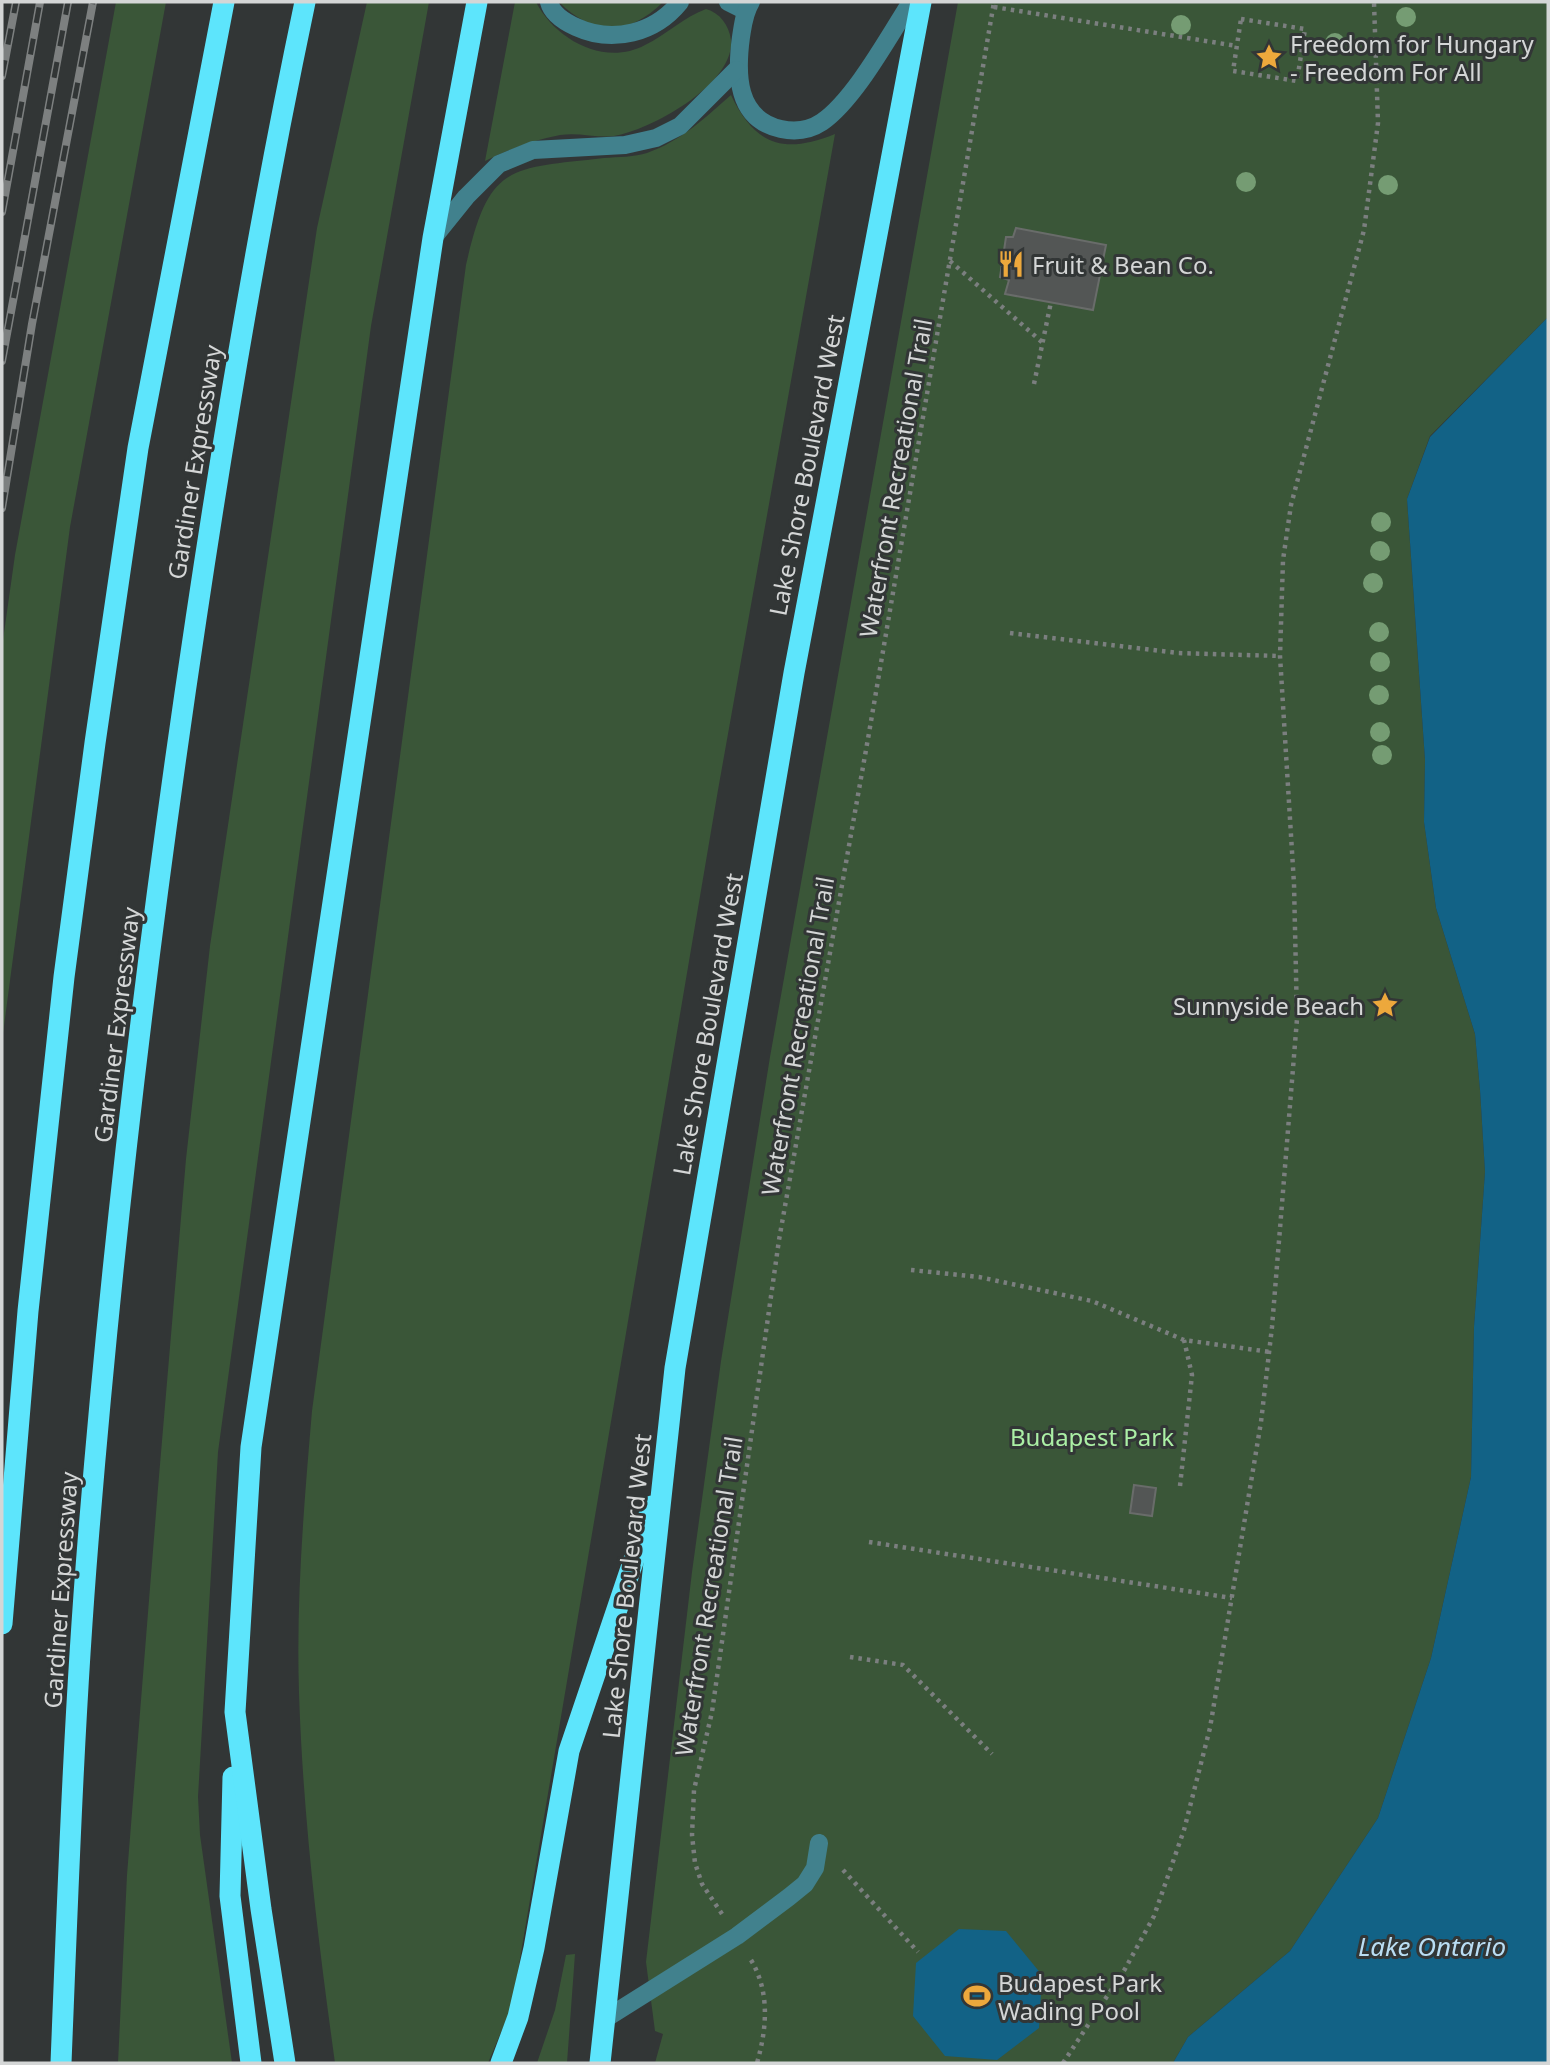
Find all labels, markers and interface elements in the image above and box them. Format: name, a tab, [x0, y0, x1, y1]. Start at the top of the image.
place label: Freedom for Hungary - Freedom For All	[1290, 27, 1534, 88]
place icon: Freedom for Hungary - Freedom For All	[1254, 42, 1284, 72]
place label: Fruit & Bean Co.	[1032, 248, 1214, 281]
restaurant icon: Fruit & Bean Co.	[996, 249, 1026, 279]
street label: Lake Shore Boulevard West	[761, 311, 851, 618]
street label: Waterfront Recreational Trail	[851, 316, 939, 640]
street label: Gardiner Expressway	[159, 342, 229, 582]
street label: Lake Shore Boulevard West	[664, 870, 750, 1178]
street label: Waterfront Recreational Trail	[753, 874, 841, 1198]
street label: Gardiner Expressway	[85, 905, 147, 1145]
place label: Sunnyside Beach	[1173, 989, 1364, 1022]
place icon: Sunnyside Beach	[1370, 990, 1400, 1020]
park label: Budapest Park	[1010, 1420, 1174, 1453]
street label: Lake Shore Boulevard West	[594, 1432, 658, 1740]
street label: Waterfront Recreational Trail	[666, 1434, 750, 1758]
street label: Gardiner Expressway	[35, 1470, 85, 1709]
water label: Lake Ontario	[1358, 1928, 1506, 1964]
place label: Budapest Park Wading Pool	[998, 1966, 1162, 2027]
sports icon: Budapest Park Wading Pool	[962, 1981, 992, 2011]

